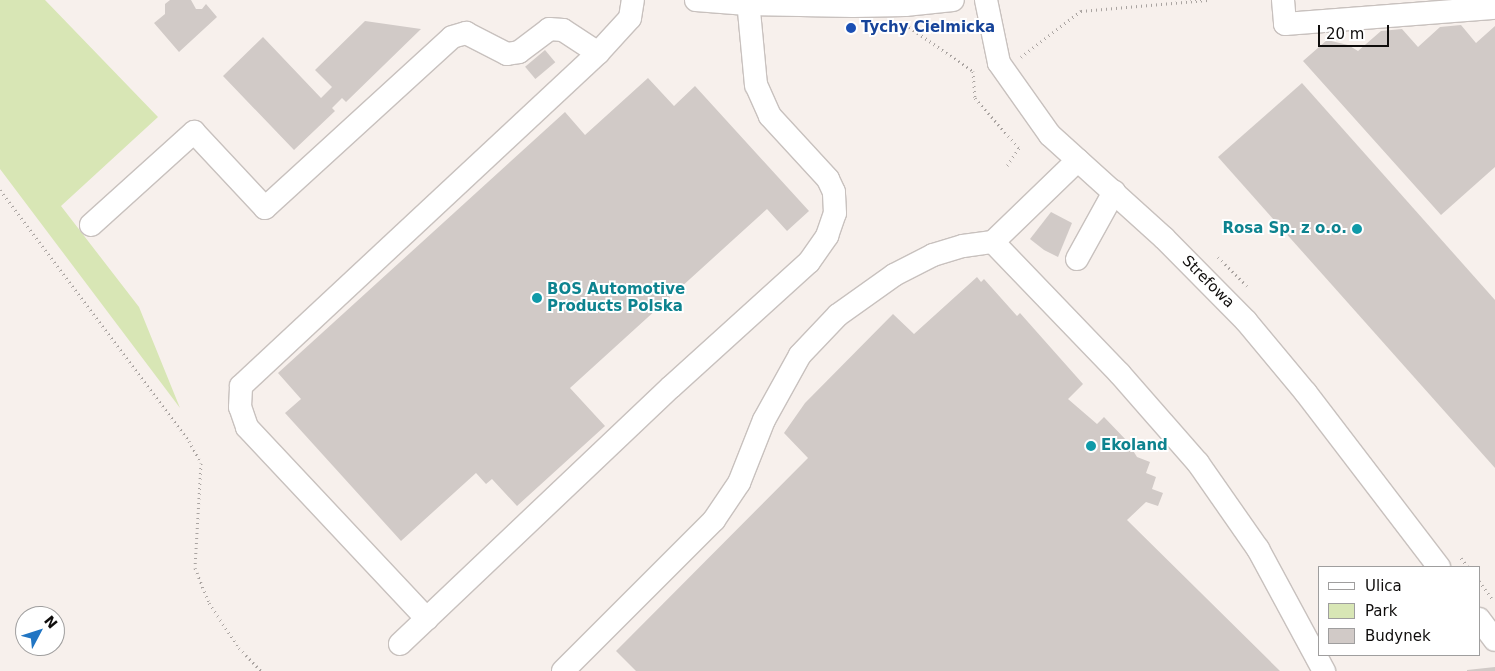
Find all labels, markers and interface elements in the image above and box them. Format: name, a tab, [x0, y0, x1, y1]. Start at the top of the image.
scale bar	[1320, 15, 1391, 47]
place label: Tychy Cielmicka	[861, 19, 995, 37]
marker: Tychy Cielmicka	[845, 22, 857, 34]
text: 20 m	[1326, 25, 1364, 43]
place label: Rosa Sp. z o.o.	[1222, 220, 1347, 238]
marker: Rosa Sp. z o.o.	[1351, 223, 1363, 235]
street label: Strefowa	[1178, 252, 1238, 312]
place label: BOS Automotive Products Polska	[547, 280, 685, 315]
marker: BOS Automotive Products Polska	[531, 292, 543, 304]
place label: Ekoland	[1101, 437, 1168, 455]
marker: Ekoland	[1085, 440, 1097, 452]
legend	[1318, 566, 1480, 656]
text: Ulica	[1365, 577, 1402, 595]
text: Park	[1365, 602, 1397, 620]
north arrow	[15, 606, 65, 656]
text: N	[41, 612, 61, 632]
text: Budynek	[1365, 627, 1431, 645]

